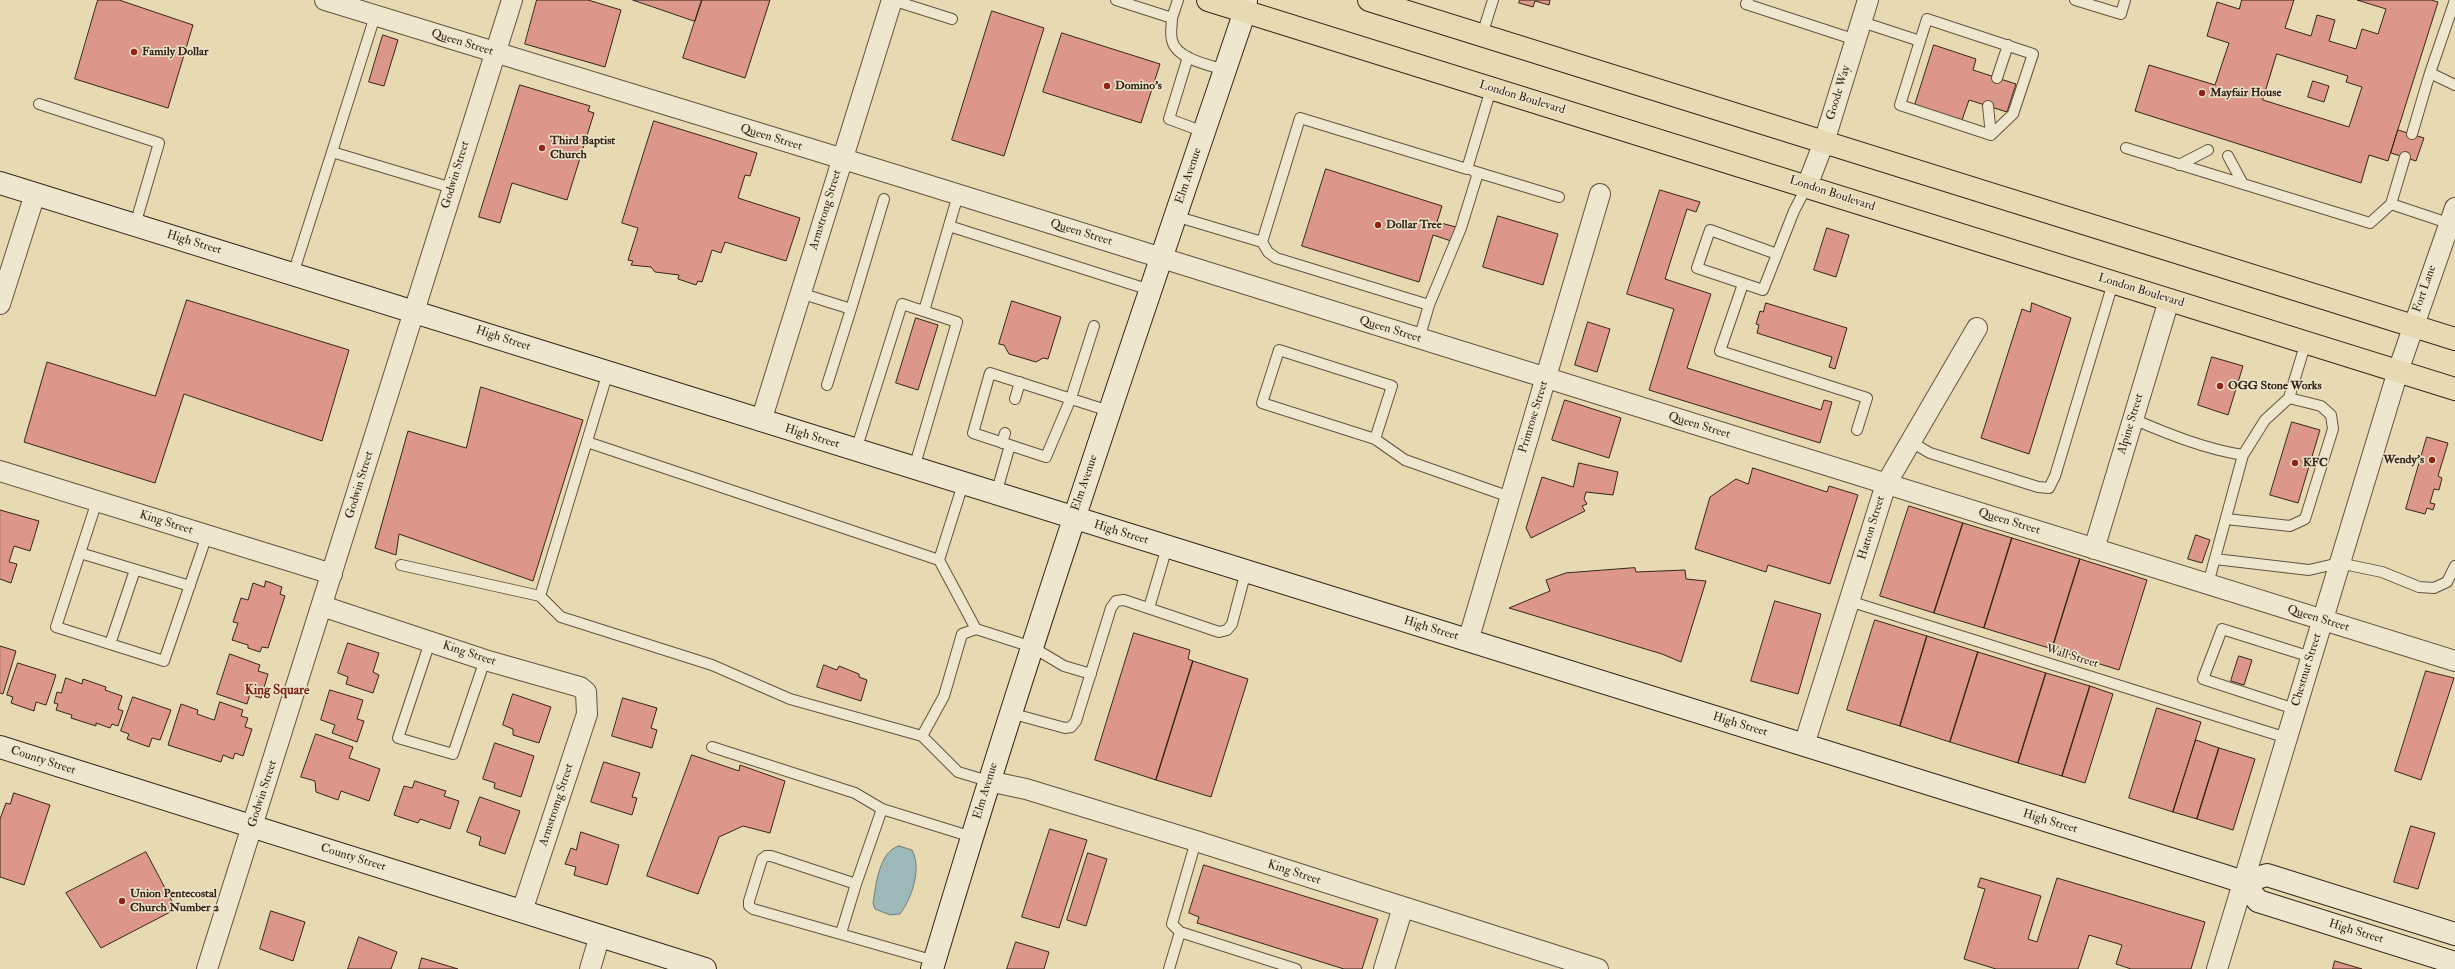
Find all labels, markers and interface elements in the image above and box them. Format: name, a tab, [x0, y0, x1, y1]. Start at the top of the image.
street label: Queen Street	[429, 27, 495, 59]
place label: Family Dollar	[142, 45, 209, 59]
marker: Family Dollar	[129, 47, 139, 57]
street label: Goode Way	[1824, 64, 1854, 122]
street label: London Boulevard	[1477, 78, 1567, 118]
place label: Domino's	[1115, 79, 1162, 93]
marker: Domino's	[1102, 81, 1112, 91]
place label: Mayfair House	[2210, 86, 2281, 100]
marker: Mayfair House	[2197, 88, 2207, 98]
street label: Queen Street	[738, 122, 804, 154]
place label: Third Baptist Church	[550, 134, 615, 162]
street label: Godwin Street	[439, 139, 473, 211]
marker: Third Baptist Church	[537, 143, 547, 153]
street label: Elm Avenue	[1173, 146, 1205, 206]
street label: Armstrong Street	[807, 168, 845, 252]
street label: London Boulevard	[1787, 173, 1877, 215]
street label: Queen Street	[1048, 217, 1114, 249]
place label: Dollar Tree	[1386, 218, 1442, 232]
marker: Dollar Tree	[1373, 220, 1383, 230]
street label: High Street	[165, 228, 223, 258]
street label: Fort Lane	[2410, 264, 2440, 314]
street label: London Boulevard	[2096, 271, 2186, 311]
street label: Queen Street	[1357, 314, 1423, 346]
street label: High Street	[474, 323, 532, 355]
street label: Primrose Street	[1516, 379, 1552, 455]
place label: OGG Stone Works	[2228, 379, 2322, 393]
marker: OGG Stone Works	[2215, 381, 2225, 391]
street label: Alpine Street	[2115, 392, 2147, 456]
street label: Queen Street	[1666, 410, 1732, 442]
street label: High Street	[783, 422, 841, 452]
street label: Godwin Street	[343, 449, 377, 521]
street label: Elm Avenue	[1069, 453, 1101, 513]
place label: Wendy's	[2383, 453, 2424, 467]
marker: Wendy's	[2427, 455, 2437, 465]
place label: KFC	[2303, 456, 2328, 470]
marker: KFC	[2290, 458, 2300, 468]
street label: Hatton Street	[1855, 494, 1889, 562]
street label: Queen Street	[1976, 506, 2042, 538]
street label: King Street	[138, 508, 194, 538]
street label: High Street	[1092, 518, 1150, 548]
street label: Queen Street	[2285, 603, 2351, 635]
street label: High Street	[1402, 614, 1460, 644]
street label: Chestnut Street	[2289, 632, 2325, 708]
street label: King Street	[441, 639, 497, 669]
street label: Wall Street	[2044, 642, 2100, 672]
district label: King Square	[245, 683, 309, 699]
street label: High Street	[1711, 710, 1769, 740]
street label: County Street	[9, 744, 77, 778]
street label: Godwin Street	[245, 759, 281, 829]
street label: Elm Avenue	[971, 761, 1001, 821]
street label: Armstromg Street	[537, 762, 577, 848]
street label: High Street	[2021, 807, 2079, 837]
street label: County Street	[319, 841, 387, 875]
street label: King Street	[1266, 858, 1322, 888]
place label: Union Pentecostal Church Number 2	[130, 887, 219, 915]
marker: Union Pentecostal Church Number 2	[117, 896, 127, 906]
street label: High Street	[2327, 917, 2385, 947]

